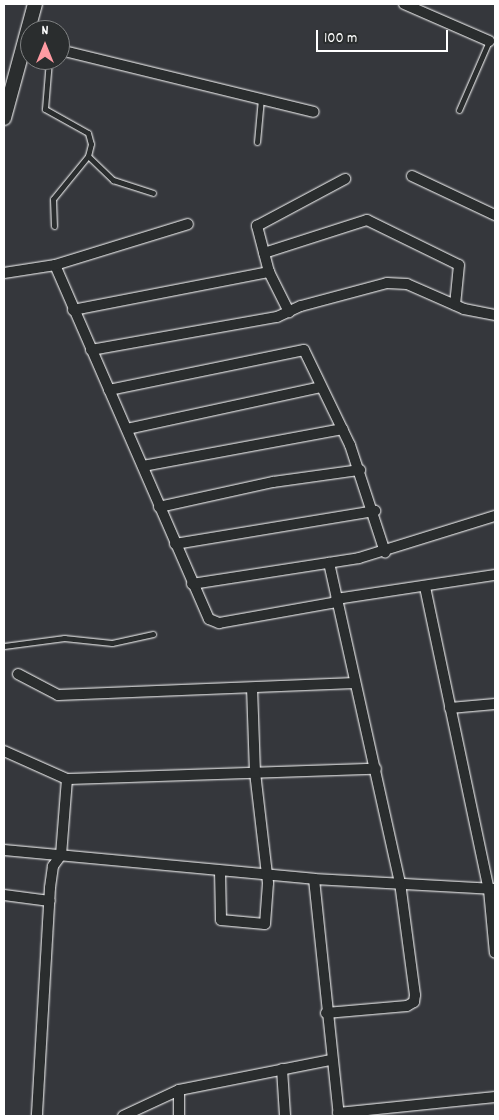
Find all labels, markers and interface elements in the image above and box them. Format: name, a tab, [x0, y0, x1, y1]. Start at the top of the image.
north arrow	[20, 20, 70, 70]
scale bar	[319, 20, 452, 52]
text: N	[42, 21, 48, 41]
text: 100 m	[324, 28, 357, 50]

